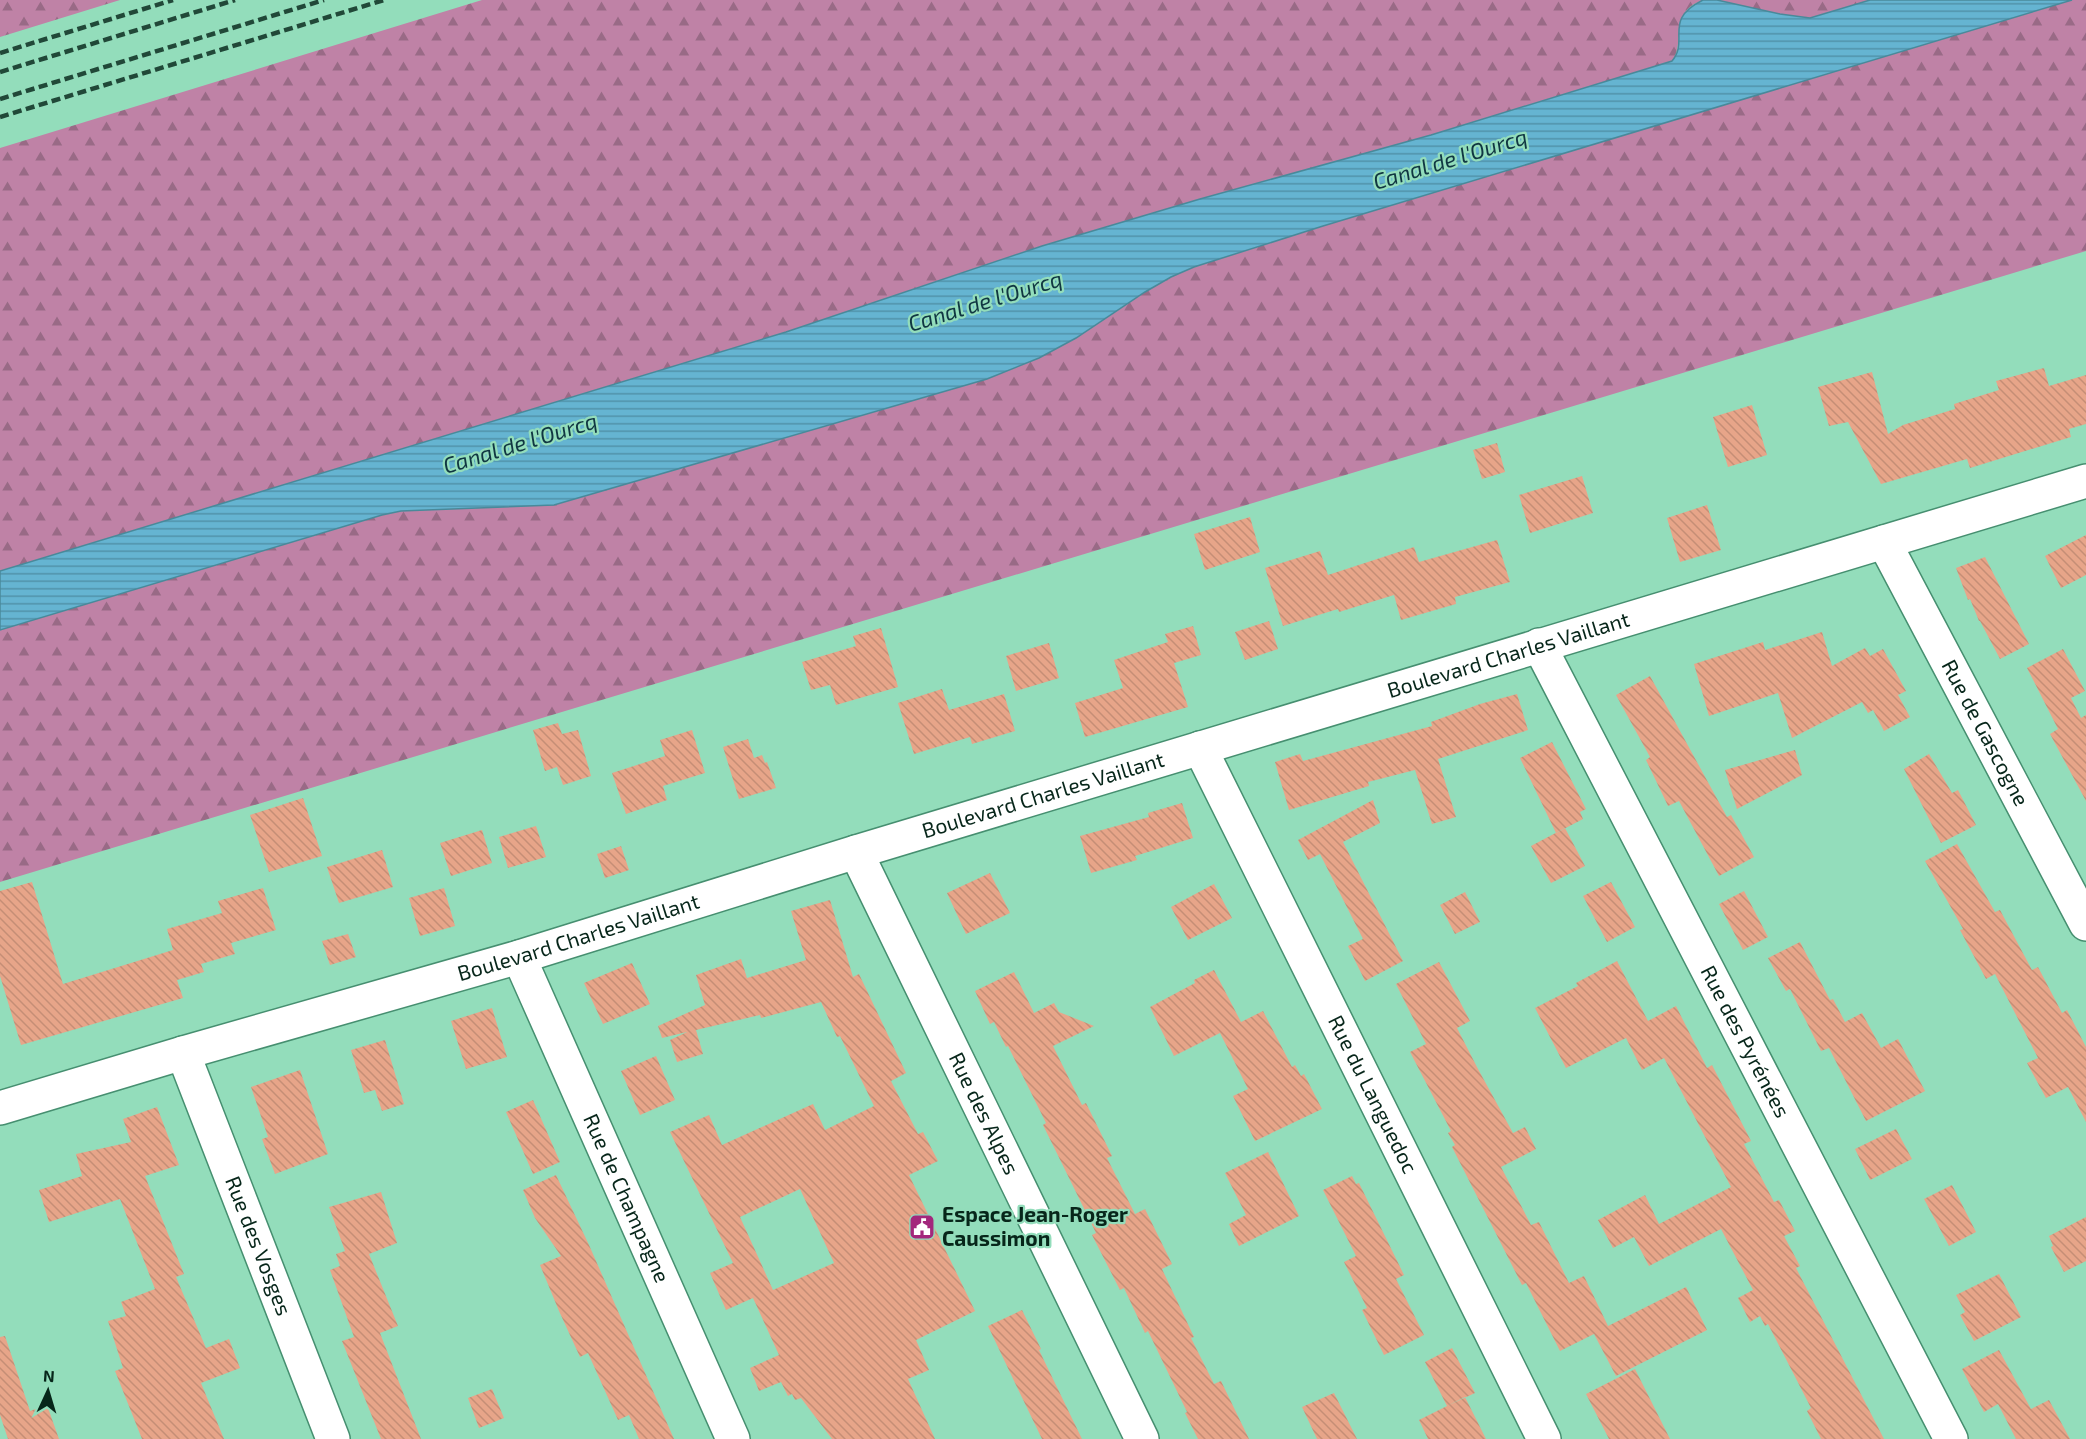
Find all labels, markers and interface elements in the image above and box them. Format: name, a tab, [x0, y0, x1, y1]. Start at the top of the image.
water label: Canal de l'Ourcq	[1370, 122, 1530, 194]
water label: Canal de l'Ourcq	[905, 264, 1065, 336]
water label: Canal de l'Ourcq	[440, 406, 600, 478]
street label: Boulevard Charles Vaillant	[1384, 605, 1632, 702]
street label: Rue de Gascogne	[1937, 655, 2035, 810]
street label: Boulevard Charles Vaillant	[919, 746, 1167, 842]
street label: Boulevard Charles Vaillant	[454, 888, 702, 985]
street label: Rue des Pyrénées	[1696, 961, 1796, 1121]
street label: Rue du Languedoc	[1324, 1011, 1424, 1177]
street label: Rue des Alpes	[945, 1048, 1025, 1178]
street label: Rue de Champagne	[579, 1109, 676, 1286]
street label: Rue des Vosges	[221, 1172, 298, 1319]
place label: Espace Jean-Roger Caussimon	[942, 1201, 1128, 1250]
public building icon: Espace Jean-Roger Caussimon	[907, 1212, 937, 1242]
north arrow	[18, 1361, 78, 1421]
text: N	[43, 1366, 56, 1385]

